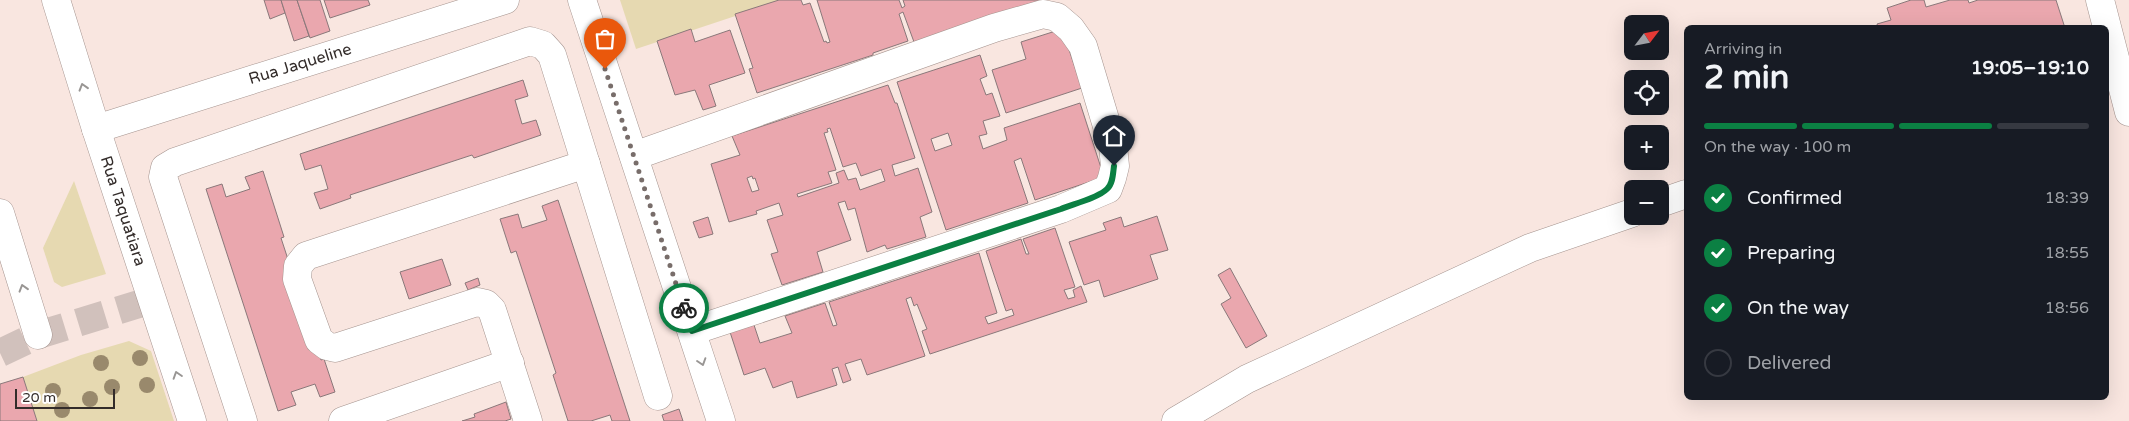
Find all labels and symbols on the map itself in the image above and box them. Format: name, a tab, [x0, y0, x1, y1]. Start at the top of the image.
north arrow	[1624, 15, 1669, 60]
pin	[584, 18, 626, 69]
street label: Rua Jaqueline	[246, 39, 354, 89]
one-way arrow	[79, 84, 89, 92]
pin	[1093, 115, 1135, 166]
street label: Rua Taquatiara	[96, 153, 150, 269]
courier	[659, 283, 709, 333]
one-way arrow	[19, 285, 29, 293]
one-way arrow	[696, 357, 706, 365]
one-way arrow	[173, 371, 183, 379]
scale bar	[15, 386, 115, 409]

